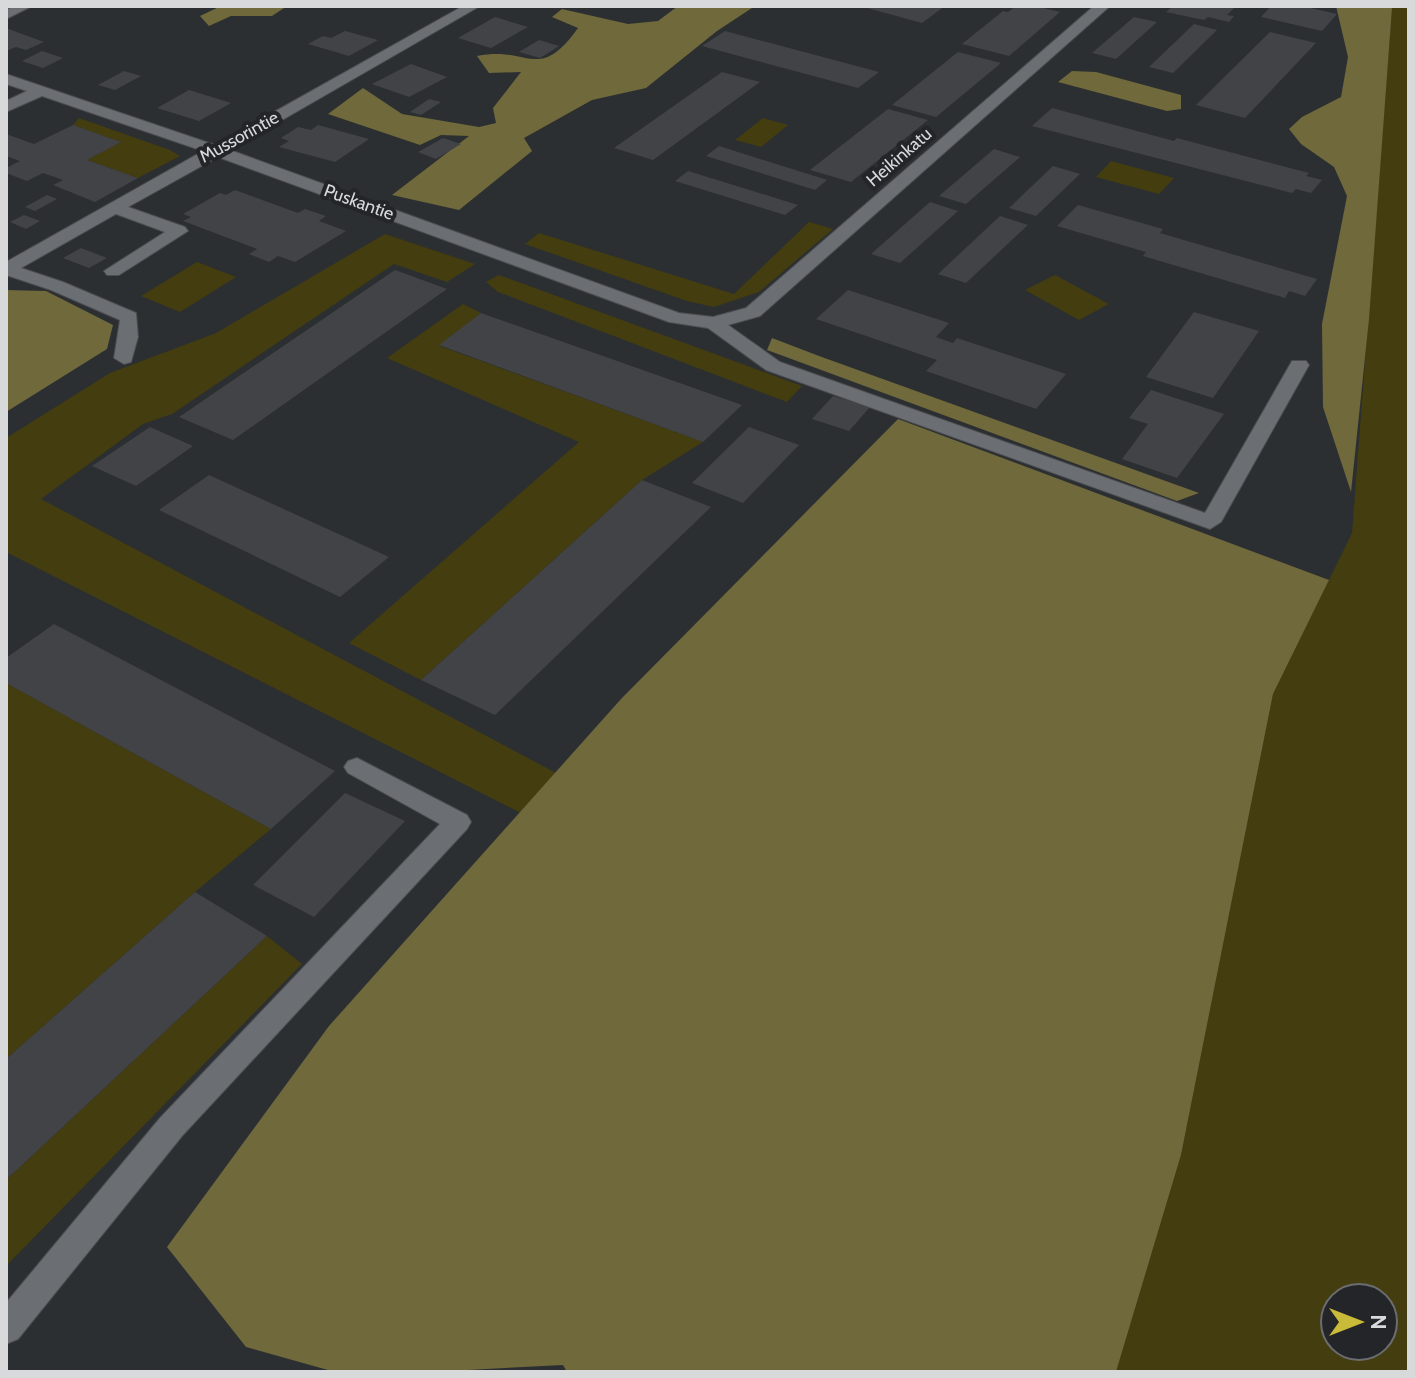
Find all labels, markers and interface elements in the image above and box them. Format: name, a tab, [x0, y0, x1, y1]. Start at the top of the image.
street label: Mussorintie	[196, 106, 282, 168]
street label: Heikinkatu	[862, 123, 936, 191]
street label: Puskantie	[321, 179, 397, 225]
north arrow	[1319, 1282, 1399, 1362]
text: N	[1365, 1314, 1392, 1330]

